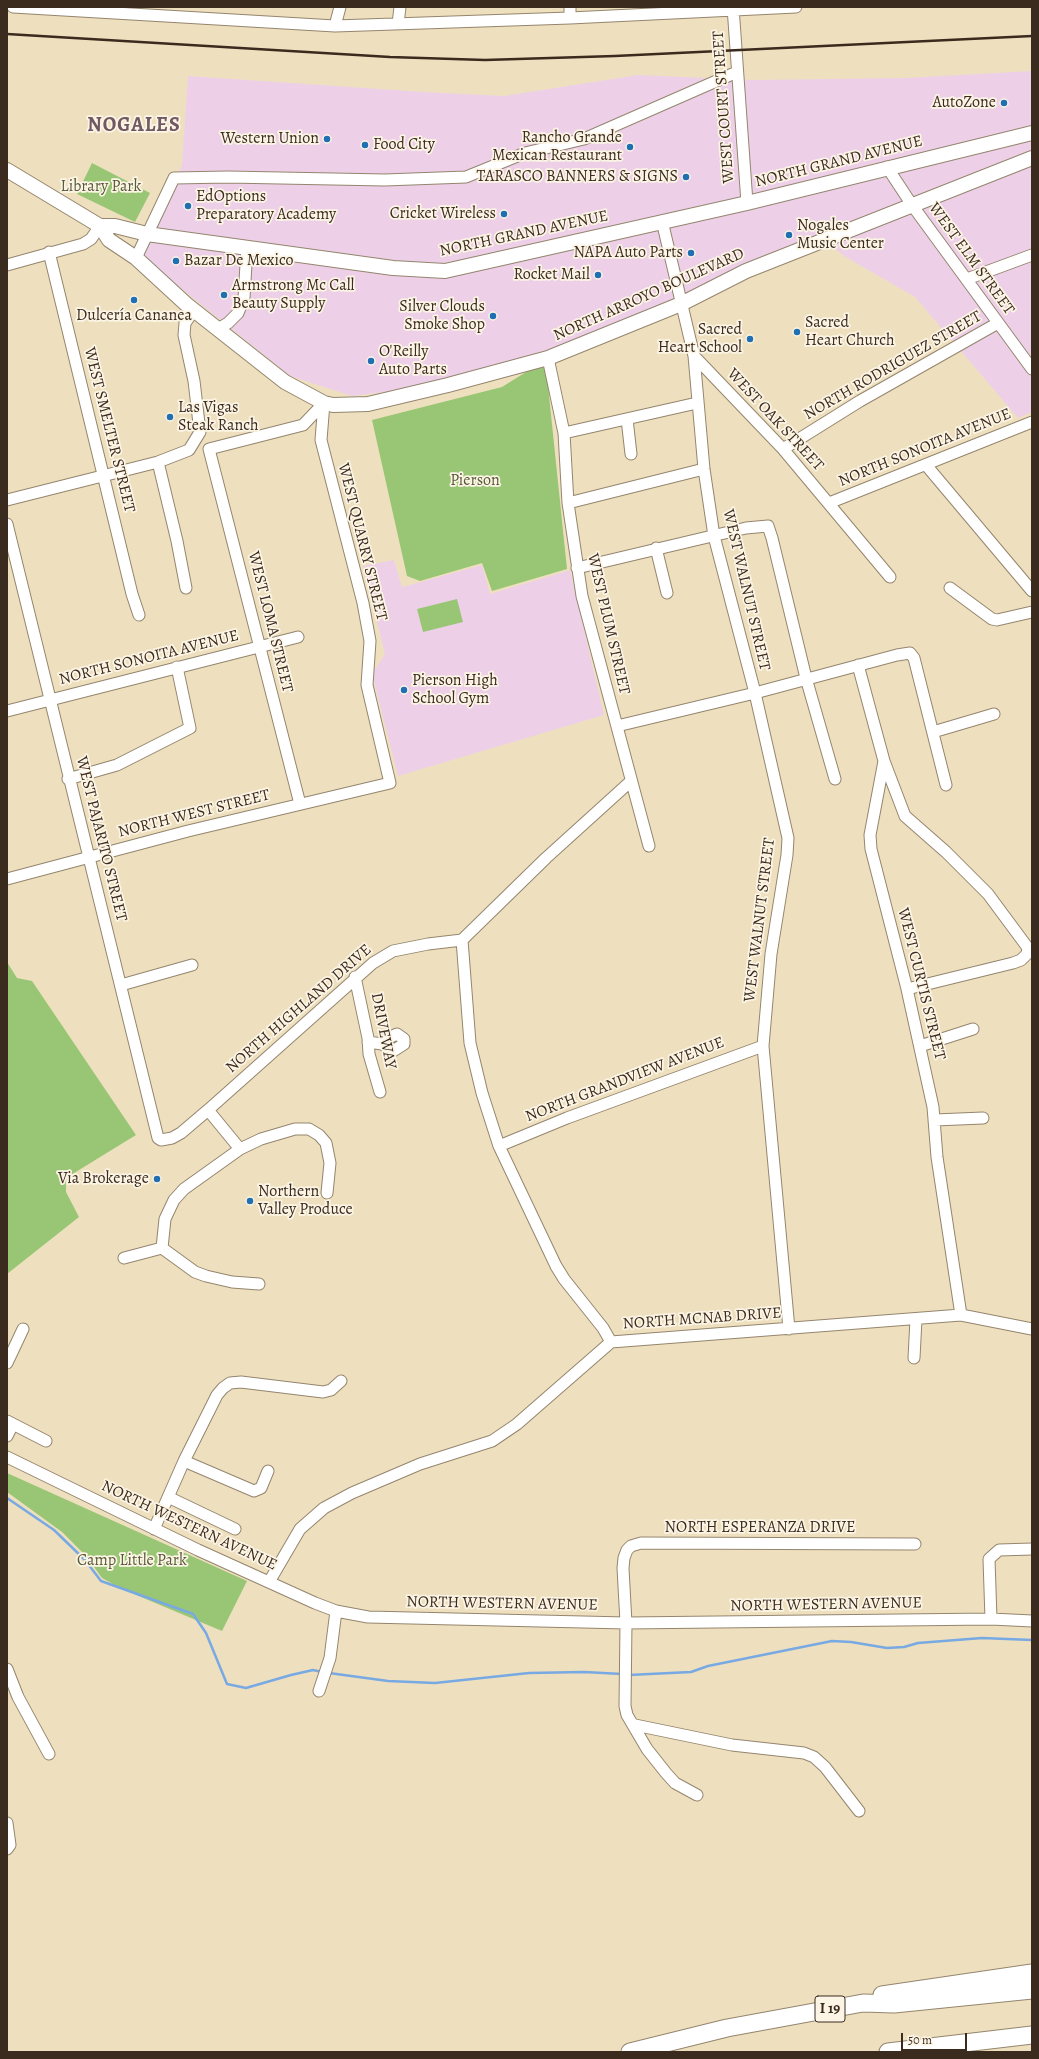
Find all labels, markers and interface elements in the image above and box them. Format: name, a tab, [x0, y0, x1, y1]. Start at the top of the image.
street label: WEST COURT STREET	[709, 30, 739, 184]
place label: AutoZone	[932, 93, 996, 113]
marker: AutoZone	[999, 98, 1009, 108]
district label: NOGALES	[87, 114, 181, 138]
place label: Rancho Grande Mexican Restaurant	[492, 128, 622, 166]
place label: Western Union	[221, 129, 319, 149]
street label: NORTH GRAND AVENUE	[753, 132, 925, 192]
marker: Western Union	[322, 134, 332, 144]
place label: Food City	[373, 135, 435, 155]
marker: Food City	[360, 140, 370, 150]
marker: Rancho Grande Mexican Restaurant	[625, 142, 635, 152]
place label: TARASCO BANNERS & SIGNS	[477, 167, 678, 187]
marker: TARASCO BANNERS & SIGNS	[681, 172, 691, 182]
park label: Library Park	[61, 177, 141, 197]
place label: EdOptions Preparatory Academy	[196, 187, 336, 225]
street label: WEST ELM STREET	[924, 199, 1018, 319]
marker: EdOptions Preparatory Academy	[183, 201, 193, 211]
place label: Cricket Wireless	[390, 204, 496, 224]
street label: NORTH GRAND AVENUE	[438, 207, 610, 261]
marker: Cricket Wireless	[499, 209, 509, 219]
place label: Nogales Music Center	[797, 216, 884, 254]
marker: Nogales Music Center	[784, 230, 794, 240]
place label: NAPA Auto Parts	[573, 243, 683, 263]
street label: NORTH ARROYO BOULEVARD	[551, 244, 747, 346]
marker: NAPA Auto Parts	[686, 248, 696, 258]
place label: Bazar De Mexico	[184, 251, 293, 271]
marker: Bazar De Mexico	[171, 256, 181, 266]
place label: Rocket Mail	[513, 265, 590, 285]
marker: Rocket Mail	[593, 270, 603, 280]
place label: Armstrong Mc Call Beauty Supply	[232, 276, 355, 314]
marker: Armstrong Mc Call Beauty Supply	[219, 290, 229, 300]
marker: Dulcería Cananea	[129, 295, 139, 305]
place label: Silver Clouds Smoke Shop	[399, 297, 485, 335]
place label: Dulcería Cananea	[76, 306, 192, 326]
street label: NORTH RODRIGUEZ STREET	[801, 307, 985, 425]
marker: Silver Clouds Smoke Shop	[488, 311, 498, 321]
place label: Sacred Heart Church	[805, 313, 894, 351]
place label: Sacred Heart School	[658, 320, 742, 358]
marker: Sacred Heart Church	[792, 327, 802, 337]
marker: Sacred Heart School	[745, 334, 755, 344]
place label: O'Reilly Auto Parts	[379, 342, 447, 380]
street label: WEST SMELTER STREET	[79, 345, 139, 515]
marker: O'Reilly Auto Parts	[366, 356, 376, 366]
street label: WEST OAK STREET	[723, 365, 827, 475]
place label: Las Vigas Steak Ranch	[178, 398, 259, 436]
street label: NORTH SONOITA AVENUE	[836, 405, 1014, 491]
marker: Las Vigas Steak Ranch	[165, 412, 175, 422]
street label: WEST QUARRY STREET	[333, 461, 391, 623]
park label: Pierson	[450, 471, 500, 491]
street label: WEST WALNUT STREET	[718, 507, 774, 673]
street label: WEST LOMA STREET	[243, 550, 297, 694]
street label: WEST PLUM STREET	[582, 552, 634, 696]
street label: NORTH SONOITA AVENUE	[57, 626, 241, 690]
place label: Pierson High School Gym	[412, 671, 498, 709]
marker: Pierson High School Gym	[399, 685, 409, 695]
street label: WEST PAJARITO STREET	[71, 754, 131, 924]
street label: NORTH WEST STREET	[116, 786, 272, 842]
street label: WEST WALNUT STREET	[740, 837, 780, 1003]
street label: WEST CURTIS STREET	[893, 906, 949, 1062]
street label: NORTH HIGHLAND DRIVE	[222, 941, 376, 1077]
street label: DRIVEWAY	[366, 991, 400, 1071]
street label: NORTH GRANDVIEW AVENUE	[523, 1033, 727, 1127]
place label: Via Brokerage	[58, 1169, 149, 1189]
marker: Via Brokerage	[152, 1174, 162, 1184]
place label: Northern Valley Produce	[258, 1182, 353, 1220]
marker: Northern Valley Produce	[245, 1196, 255, 1206]
street label: NORTH MCNAB DRIVE	[622, 1304, 782, 1334]
street label: NORTH WESTERN AVENUE	[98, 1477, 280, 1575]
street label: NORTH ESPERANZA DRIVE	[665, 1518, 855, 1538]
park label: Camp Little Park	[77, 1551, 187, 1571]
street label: NORTH WESTERN AVENUE	[406, 1593, 598, 1615]
street label: NORTH WESTERN AVENUE	[730, 1594, 922, 1616]
road number: I 19	[815, 1996, 845, 2022]
scale bar	[903, 2025, 969, 2051]
text: 50 m	[908, 2032, 932, 2048]

